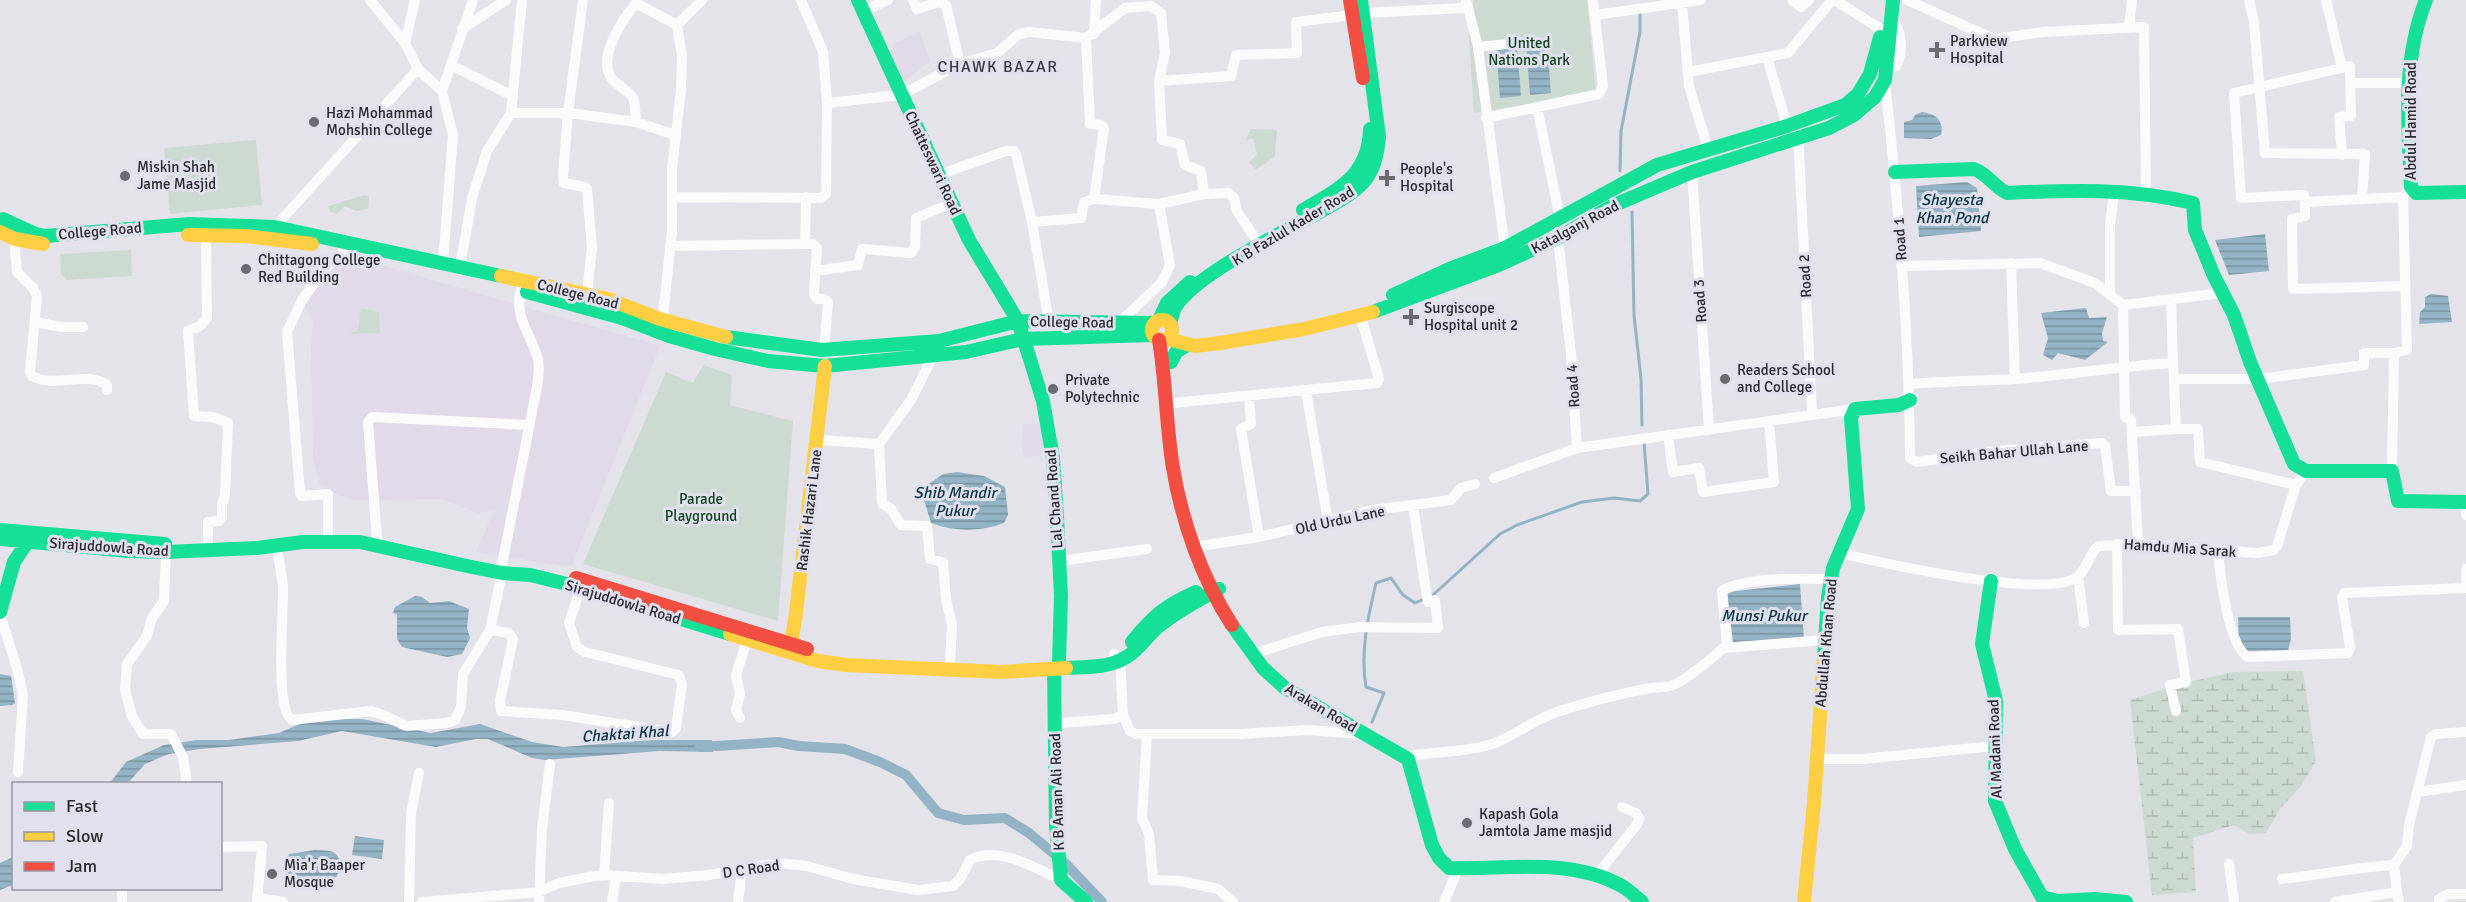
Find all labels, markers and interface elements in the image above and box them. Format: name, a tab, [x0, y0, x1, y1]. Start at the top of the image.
place label: Parkview Hospital	[1950, 32, 2008, 67]
park label: United Nations Park	[1488, 34, 1570, 69]
marker: Parkview Hospital	[1928, 41, 1946, 59]
district label: CHAWK BAZAR	[938, 57, 1058, 77]
street label: Abdul Hamid Road	[2402, 62, 2420, 180]
place label: Hazi Mohammad Mohshin College	[326, 104, 433, 139]
street label: Chatteswari Road	[901, 108, 965, 218]
marker: Hazi Mohammad Mohshin College	[307, 115, 321, 129]
place label: Miskin Shah Jame Masjid	[137, 158, 216, 193]
place label: People's Hospital	[1400, 160, 1454, 195]
marker: Miskin Shah Jame Masjid	[118, 169, 132, 183]
marker: People's Hospital	[1378, 169, 1396, 187]
street label: K B Fazlul Kader Road	[1229, 182, 1357, 270]
water label: Shayesta Khan Pond	[1916, 190, 1991, 228]
street label: Katalganj Road	[1528, 196, 1622, 258]
street label: Road 1	[1890, 217, 1910, 261]
street label: College Road	[58, 218, 142, 244]
place label: Chittagong College Red Building	[258, 251, 381, 286]
street label: Road 2	[1795, 254, 1815, 298]
marker: Chittagong College Red Building	[239, 262, 253, 276]
street label: College Road	[535, 275, 621, 313]
street label: Road 3	[1690, 279, 1710, 323]
place label: Surgiscope Hospital unit 2	[1424, 299, 1518, 334]
marker: Surgiscope Hospital unit 2	[1402, 308, 1420, 326]
street label: College Road	[1030, 312, 1114, 332]
place label: Readers School and College	[1737, 361, 1835, 396]
street label: Road 4	[1563, 364, 1583, 408]
place label: Private Polytechnic	[1065, 371, 1139, 406]
marker: Readers School and College	[1718, 372, 1732, 386]
marker: Private Polytechnic	[1046, 382, 1060, 396]
street label: Seikh Bahar Ullah Lane	[1939, 437, 2089, 467]
street label: Rashik Hazari Lane	[793, 448, 825, 572]
street label: Lal Chand Road	[1042, 449, 1066, 549]
water label: Shib Mandir Pukur	[914, 483, 998, 521]
park label: Parade Playground	[665, 490, 737, 525]
street label: Old Urdu Lane	[1293, 502, 1387, 538]
street label: Sirajuddowla Road	[49, 534, 169, 560]
street label: Hamdu Mia Sarak	[2123, 535, 2237, 561]
street label: Sirajuddowla Road	[563, 576, 683, 628]
street label: Abdullah Khan Road	[1811, 578, 1841, 708]
water label: Munsi Pukur	[1721, 606, 1809, 626]
street label: Arakan Road	[1282, 679, 1360, 737]
street label: Al Madani Road	[1984, 699, 2006, 799]
water label: Chaktai Khal	[581, 721, 671, 747]
street label: K B Aman Ali Road	[1046, 733, 1068, 851]
legend	[12, 782, 222, 890]
text: Fast	[66, 795, 98, 817]
place label: Kapash Gola Jamtola Jame masjid	[1479, 805, 1612, 840]
marker: Kapash Gola Jamtola Jame masjid	[1460, 816, 1474, 830]
text: Slow	[66, 825, 103, 847]
text: Jam	[66, 855, 97, 877]
place label: Mia'r Baaper Mosque	[284, 856, 365, 891]
street label: D C Road	[721, 856, 781, 882]
marker: Mia'r Baaper Mosque	[265, 867, 279, 881]

